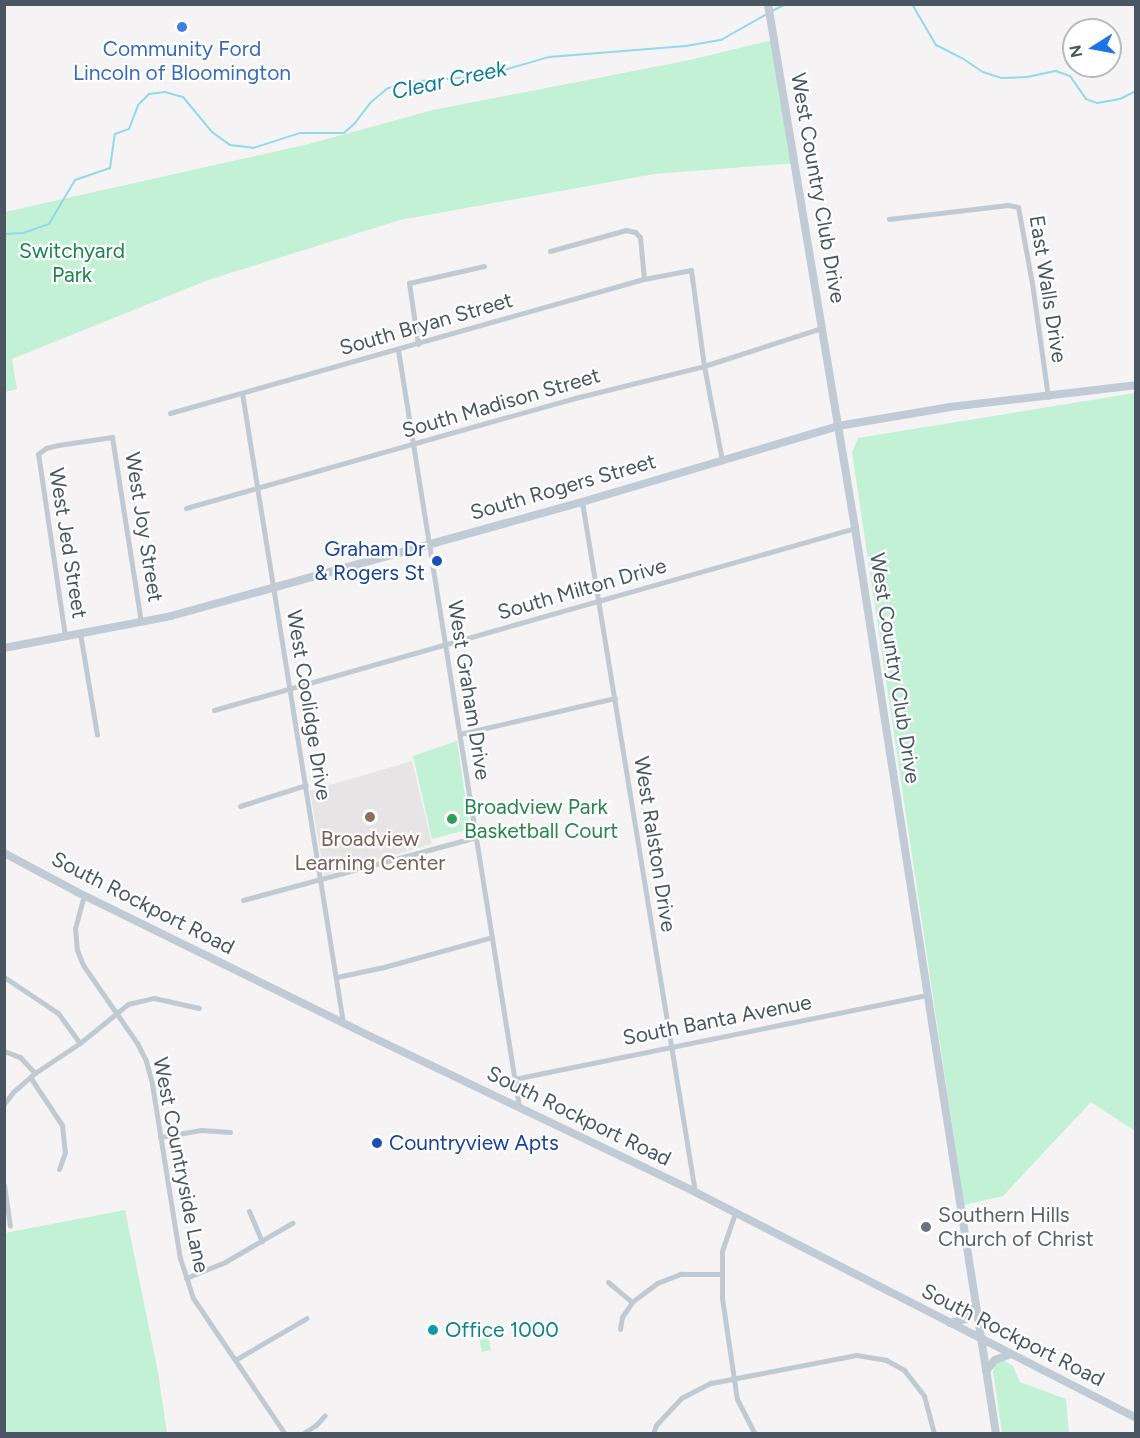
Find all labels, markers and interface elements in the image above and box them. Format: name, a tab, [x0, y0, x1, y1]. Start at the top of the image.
north arrow	[1062, 18, 1122, 78]
marker: Community Ford Lincoln of Bloomington	[175, 20, 189, 34]
place label: Community Ford Lincoln of Bloomington	[73, 36, 291, 86]
text: N	[1065, 43, 1086, 59]
water label: Clear Creek	[389, 55, 509, 105]
street label: West Country Club Drive	[785, 71, 851, 305]
street label: East Walls Drive	[1024, 214, 1072, 364]
park label: Switchyard Park	[19, 238, 125, 288]
street label: South Bryan Street	[337, 287, 515, 361]
street label: South Madison Street	[399, 363, 603, 443]
street label: South Rogers Street	[467, 448, 659, 526]
street label: West Joy Street	[120, 450, 168, 604]
street label: West Jed Street	[44, 466, 92, 620]
place label: Graham Dr & Rogers St	[314, 536, 425, 586]
street label: West Country Club Drive	[864, 551, 926, 785]
street label: South Milton Drive	[495, 553, 669, 625]
marker: Graham Dr & Rogers St	[430, 554, 444, 568]
street label: West Graham Drive	[442, 598, 496, 782]
street label: West Coolidge Drive	[281, 608, 337, 802]
street label: West Ralston Drive	[629, 754, 681, 934]
place label: Broadview Park Basketball Court	[464, 794, 618, 844]
marker: Broadview Learning Center	[363, 810, 377, 824]
marker: Broadview Park Basketball Court	[445, 812, 459, 826]
place label: Broadview Learning Center	[295, 826, 445, 876]
street label: South Rockport Road	[47, 846, 239, 960]
street label: South Banta Avenue	[621, 989, 813, 1051]
street label: West Countryside Lane	[148, 1055, 214, 1275]
street label: South Rockport Road	[483, 1060, 675, 1172]
place label: Countryview Apts	[389, 1130, 559, 1156]
marker: Countryview Apts	[370, 1136, 384, 1150]
place label: Southern Hills Church of Christ	[938, 1202, 1094, 1252]
marker: Southern Hills Church of Christ	[919, 1220, 933, 1234]
street label: South Rockport Road	[917, 1278, 1109, 1392]
place label: Office 1000	[445, 1317, 559, 1343]
marker: Office 1000	[426, 1323, 440, 1337]

